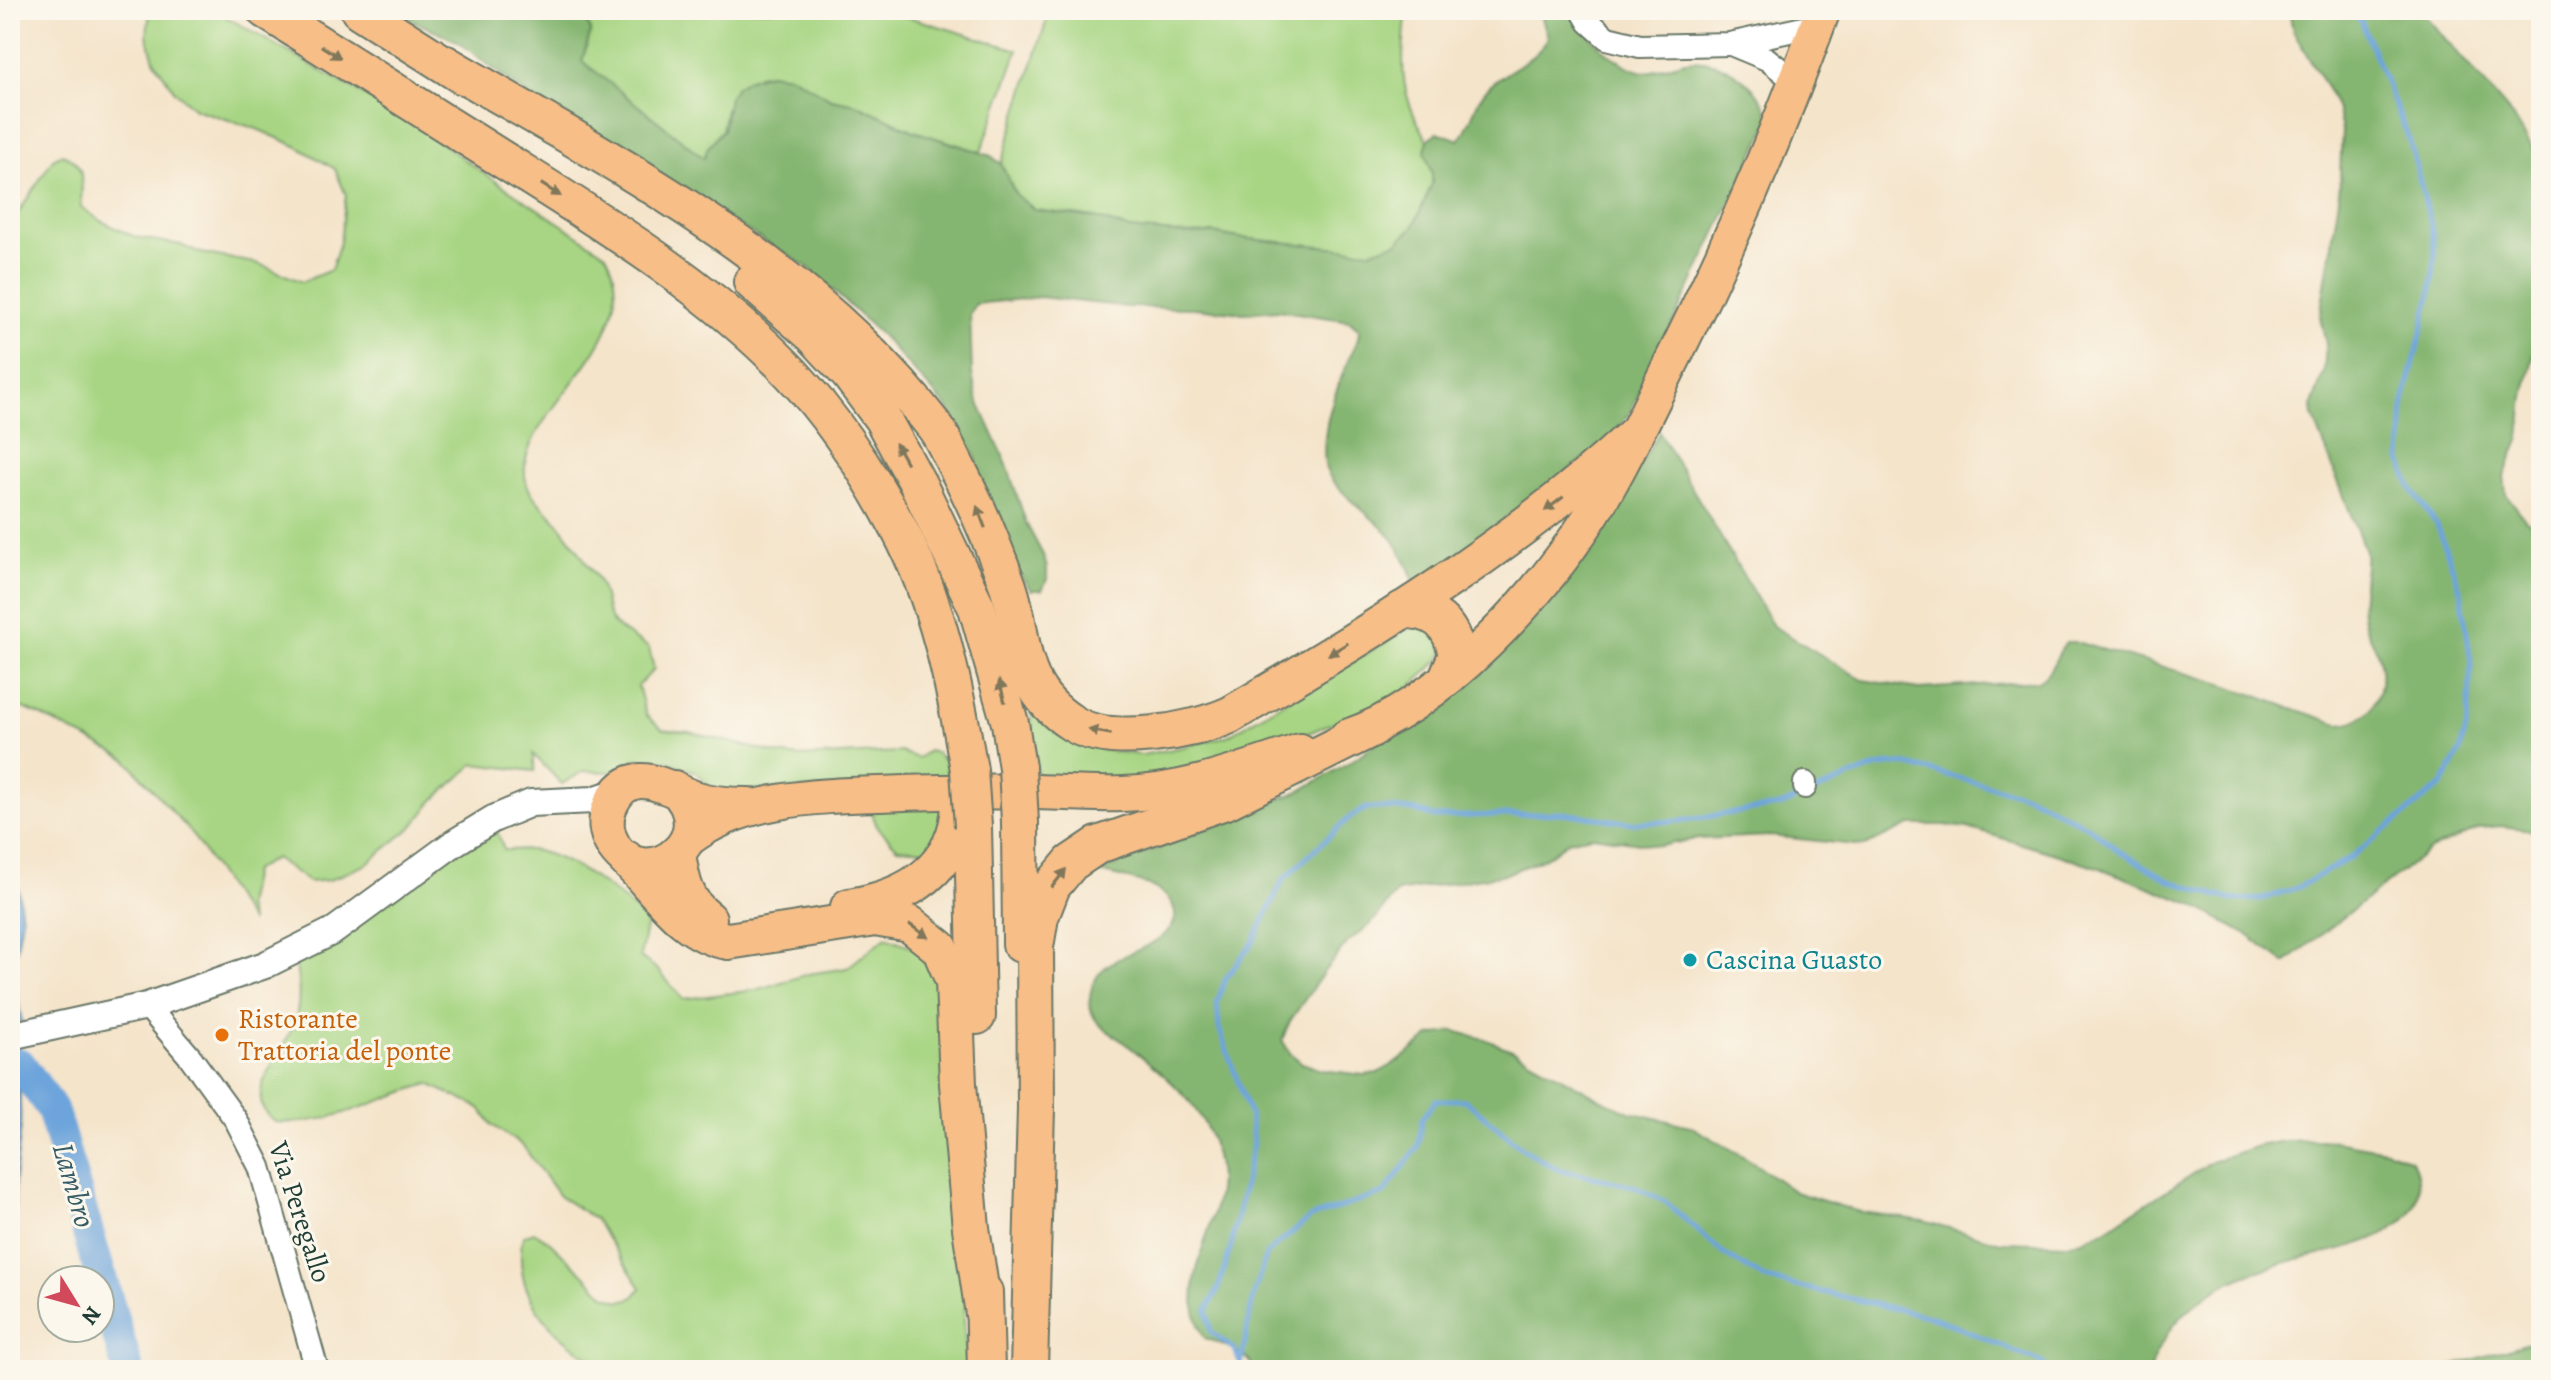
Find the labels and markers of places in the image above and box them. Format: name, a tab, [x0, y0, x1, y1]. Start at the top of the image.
place label: Cascina Guasto	[1706, 941, 1882, 979]
marker: Cascina Guasto	[1681, 951, 1699, 969]
place label: Ristorante Trattoria del ponte	[238, 1000, 451, 1070]
marker: Ristorante Trattoria del ponte	[213, 1026, 231, 1044]

